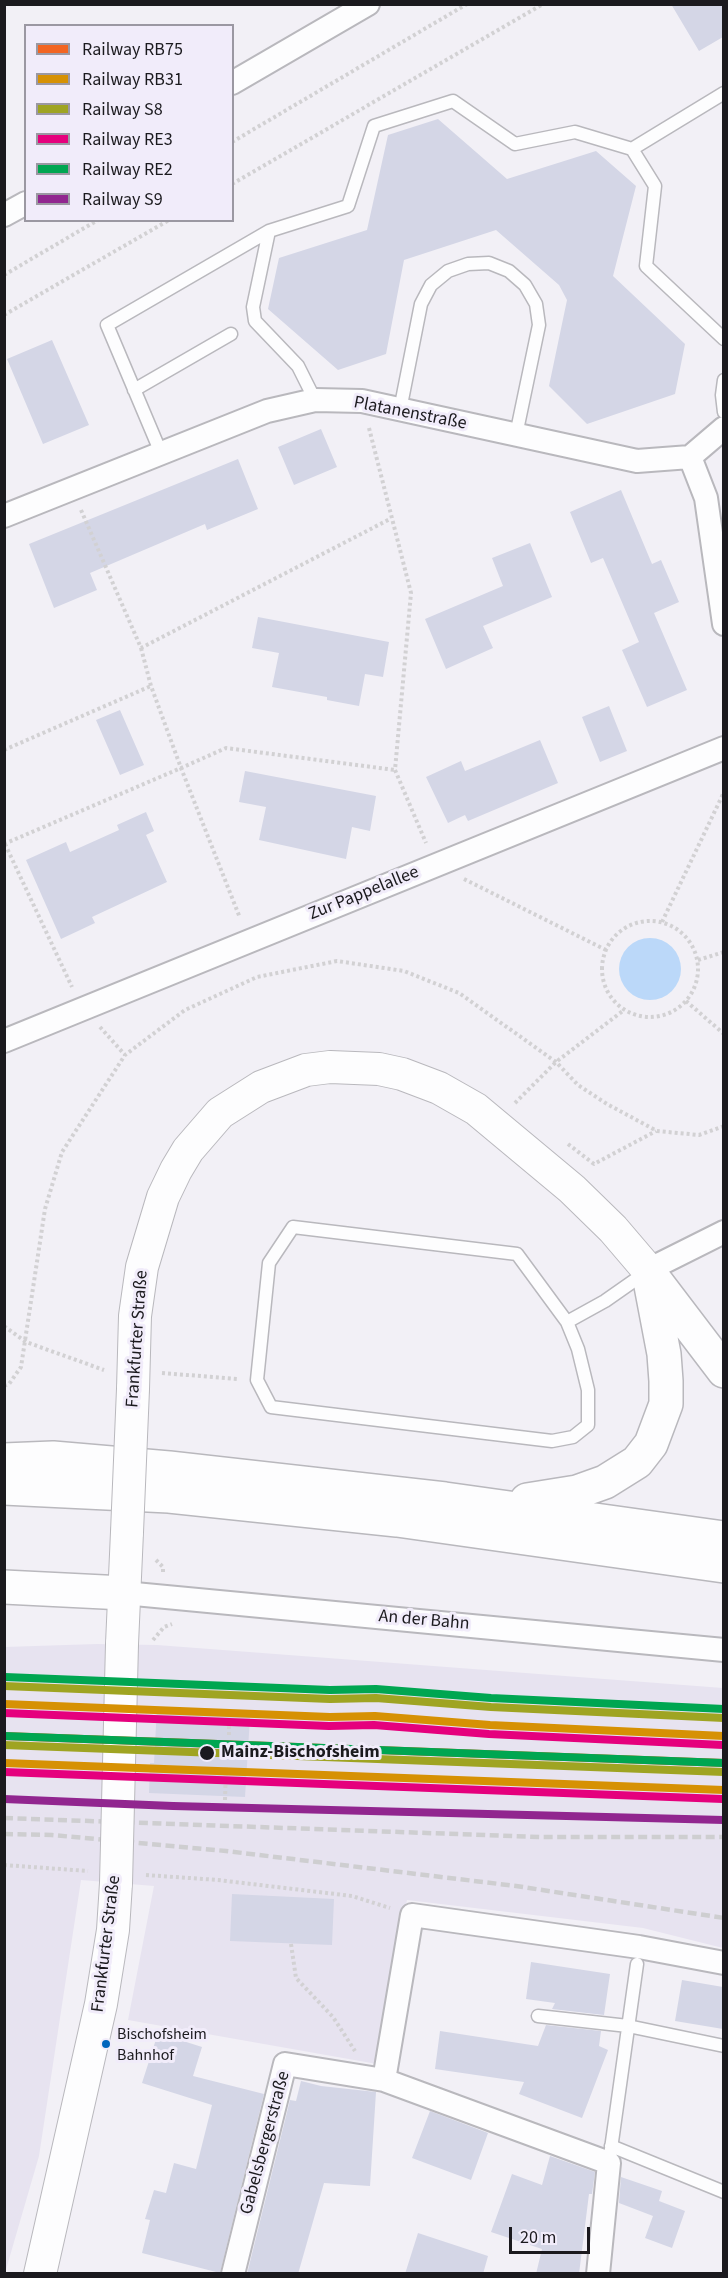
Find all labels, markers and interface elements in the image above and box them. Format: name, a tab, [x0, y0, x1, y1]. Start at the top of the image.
legend	[24, 24, 234, 222]
text: Railway RB75	[82, 37, 183, 62]
text: Railway RB31	[82, 67, 183, 92]
text: Railway S8	[82, 97, 163, 122]
text: Railway RE3	[82, 127, 173, 152]
text: Railway RE2	[82, 157, 173, 182]
text: Railway S9	[82, 187, 163, 212]
street label: Platanenstraße	[352, 392, 468, 436]
street label: Zur Pappelallee	[306, 862, 422, 926]
street label: Frankfurter Straße	[122, 1270, 154, 1408]
street label: An der Bahn	[378, 1606, 470, 1636]
place label: Mainz-Bischofsheim	[221, 1742, 380, 1764]
marker: Mainz-Bischofsheim	[198, 1744, 216, 1762]
street label: Frankfurter Straße	[88, 1874, 126, 2014]
place label: Bischofsheim Bahnhof	[117, 2025, 207, 2063]
marker: Bischofsheim Bahnhof	[100, 2038, 112, 2050]
street label: Gabelsbergerstraße	[236, 2069, 296, 2217]
scale bar	[512, 2215, 593, 2253]
text: 20 m	[520, 2225, 556, 2250]

